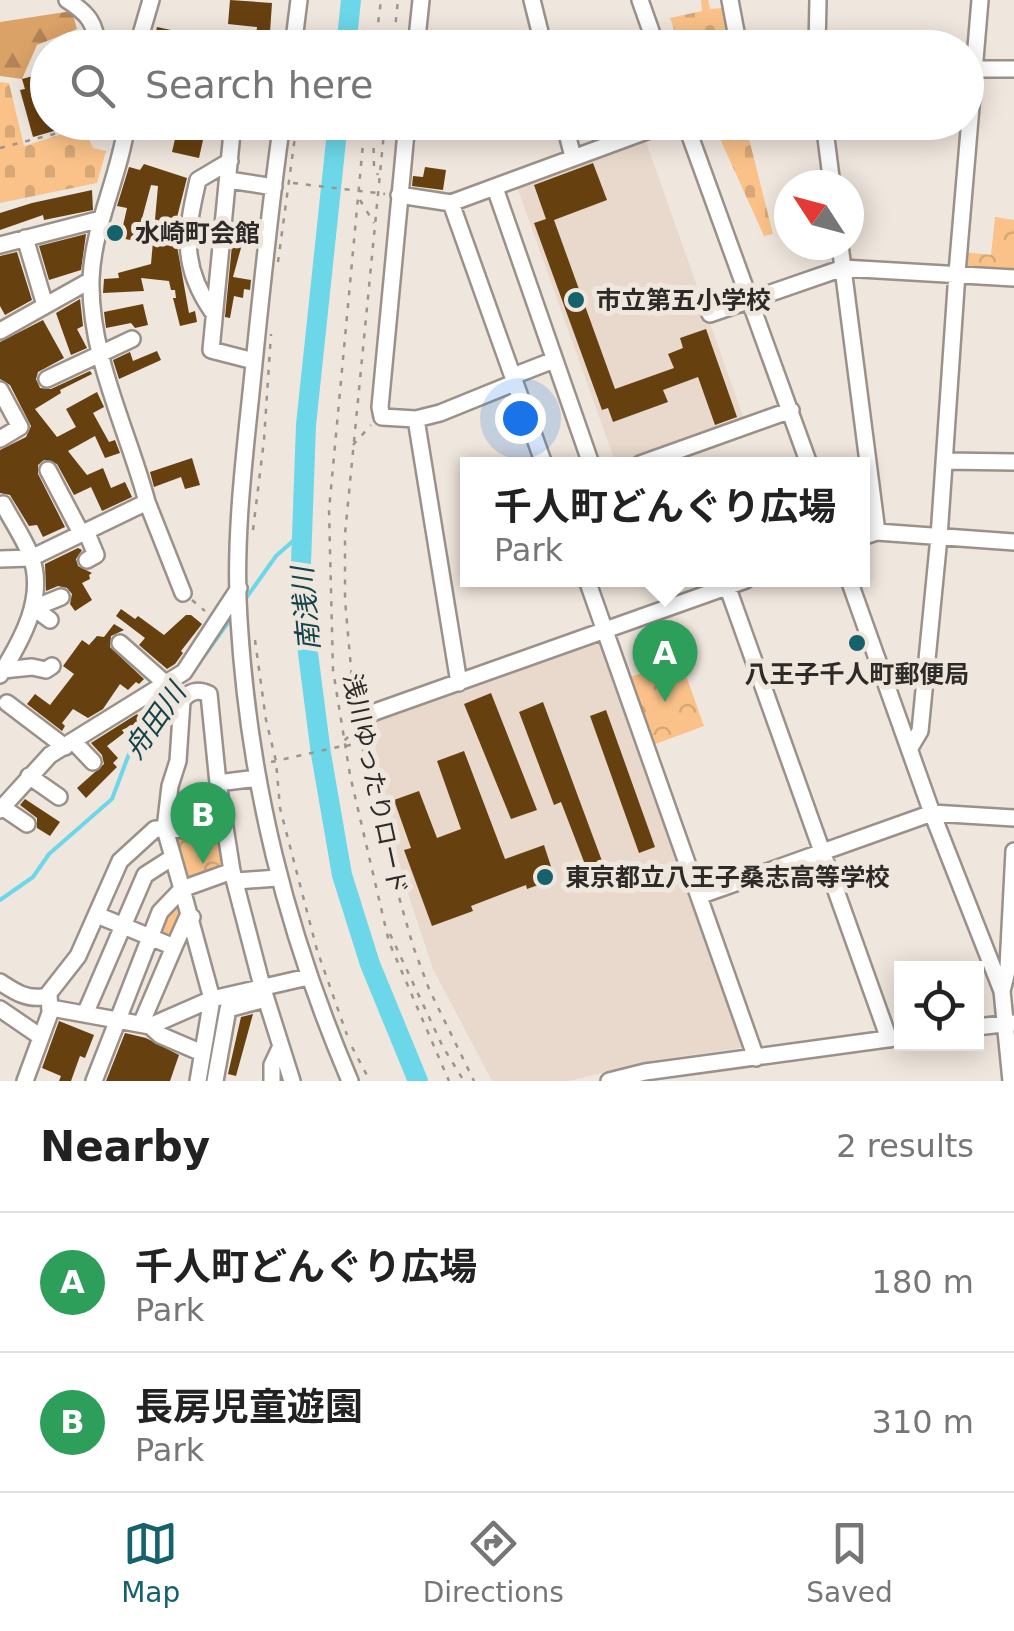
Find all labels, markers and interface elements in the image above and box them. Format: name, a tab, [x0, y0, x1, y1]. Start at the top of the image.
search box	[30, 30, 984, 140]
icon: search	[65, 58, 120, 113]
text: Search here	[145, 63, 373, 107]
north arrow	[774, 170, 864, 260]
place label: 水崎町会館	[135, 219, 260, 248]
marker: 水崎町会館	[104, 222, 126, 244]
place label: 市立第五小学校	[596, 286, 771, 315]
marker: 市立第五小学校	[565, 289, 587, 311]
your location	[495, 393, 546, 444]
popup	[460, 457, 870, 587]
text: 千人町どんぐり広場	[494, 485, 836, 529]
text: Park	[494, 531, 563, 569]
water label: 南浅川	[286, 563, 326, 652]
pin: A	[632, 620, 698, 702]
marker: 八王子千人町郵便局	[846, 632, 868, 654]
place label: 八王子千人町郵便局	[744, 660, 970, 689]
street label: 浅川ゆったりロード	[337, 671, 413, 897]
water label: 舟田川	[117, 675, 194, 765]
pin: B	[170, 782, 236, 864]
place label: 東京都立八王子桑志高等学校	[565, 863, 890, 892]
marker: 東京都立八王子桑志高等学校	[534, 866, 556, 888]
map controls	[894, 961, 984, 1051]
button: locate	[894, 961, 984, 1051]
text: Nearby	[40, 1122, 210, 1171]
text: 2 results	[836, 1127, 974, 1165]
text: 千人町どんぐり広場	[135, 1245, 477, 1289]
text: A	[60, 1263, 85, 1301]
text: 180 m	[872, 1263, 974, 1301]
text: Park	[135, 1291, 204, 1329]
text: 長房児童遊園	[135, 1385, 363, 1429]
text: B	[60, 1403, 85, 1441]
text: 310 m	[872, 1403, 974, 1441]
text: Park	[135, 1431, 204, 1469]
tab: Map	[121, 1516, 180, 1609]
tab: Directions	[423, 1516, 564, 1609]
tab: Saved	[806, 1516, 893, 1609]

